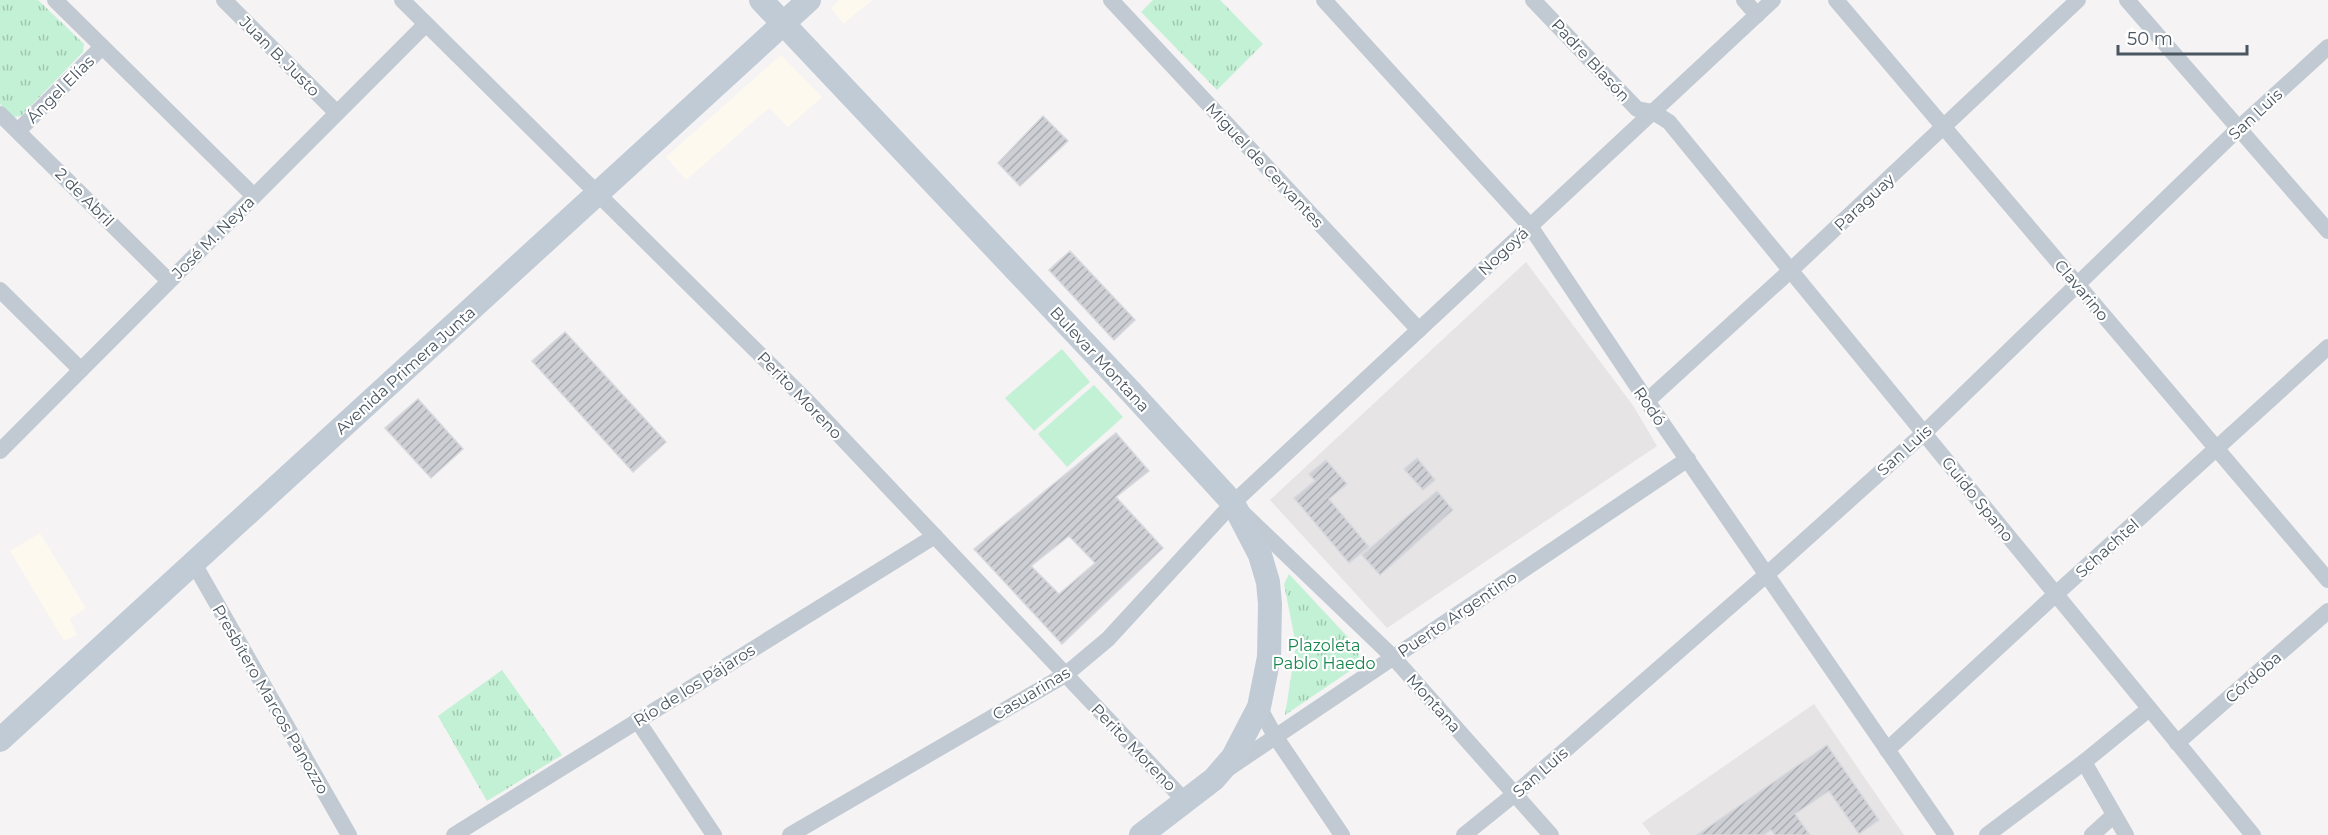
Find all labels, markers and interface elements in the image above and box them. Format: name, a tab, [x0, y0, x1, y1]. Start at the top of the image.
street label: Juan B. Justo	[235, 12, 324, 100]
street label: Padre Blasón	[1548, 15, 1634, 106]
scale bar	[2118, 18, 2247, 56]
text: 50 m	[2127, 28, 2173, 50]
street label: Ángel Elías	[23, 51, 98, 127]
street label: San Luis	[2225, 85, 2286, 144]
street label: Miguel de Cervantes	[1202, 99, 1328, 232]
street label: 2 de Abril	[51, 164, 118, 231]
street label: Paraguay	[1830, 169, 1899, 235]
street label: José M. Neyra	[167, 192, 259, 283]
street label: Nogoyá	[1474, 223, 1532, 279]
street label: Clavarino	[2051, 256, 2113, 325]
street label: Avenida Primera Junta	[331, 303, 479, 438]
street label: Bulevar Montana	[1046, 303, 1153, 416]
street label: Perito Moreno	[753, 348, 846, 443]
street label: Rodó	[1630, 383, 1670, 429]
street label: San Luis	[1873, 421, 1936, 480]
street label: Guido Spano	[1938, 453, 2018, 545]
street label: Schachtel	[2072, 515, 2143, 582]
street label: Puerto Argentino	[1394, 567, 1521, 661]
street label: Presbítero Marcos Panozzo	[208, 601, 333, 797]
park label: Plazoleta Pablo Haedo	[1272, 636, 1376, 673]
street label: Río de los Pájaros	[630, 640, 759, 730]
street label: Córdoba	[2221, 648, 2285, 707]
street label: Casuarinas	[989, 663, 1074, 724]
street label: Montana	[1402, 670, 1465, 736]
street label: Perito Moreno	[1087, 700, 1180, 795]
street label: San Luis	[1509, 743, 1572, 801]

